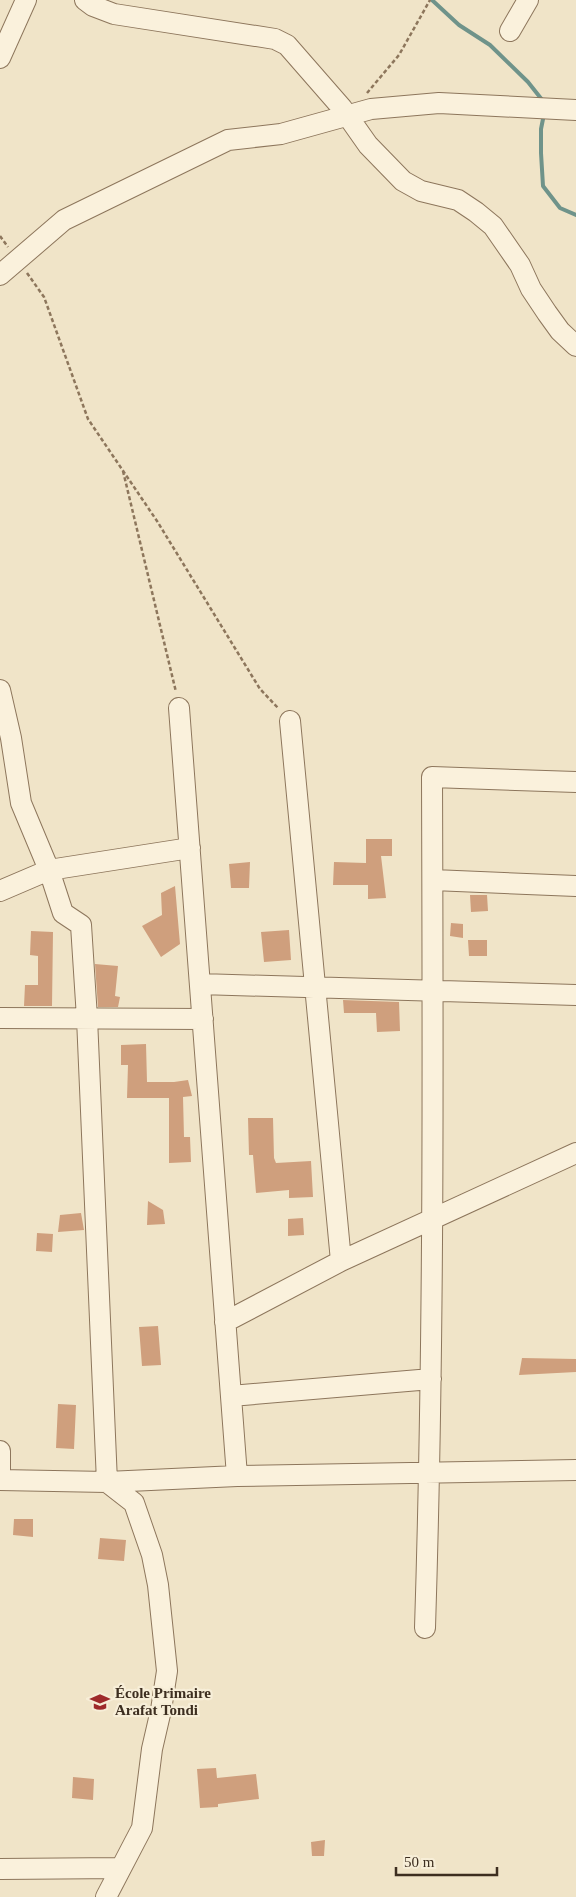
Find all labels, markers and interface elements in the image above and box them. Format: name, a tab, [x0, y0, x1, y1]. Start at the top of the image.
place label: École Primaire Arafat Tondi	[115, 1685, 211, 1718]
school or university icon: École Primaire Arafat Tondi	[89, 1691, 111, 1713]
scale bar	[396, 1844, 497, 1876]
text: 50 m	[404, 1854, 435, 1870]

